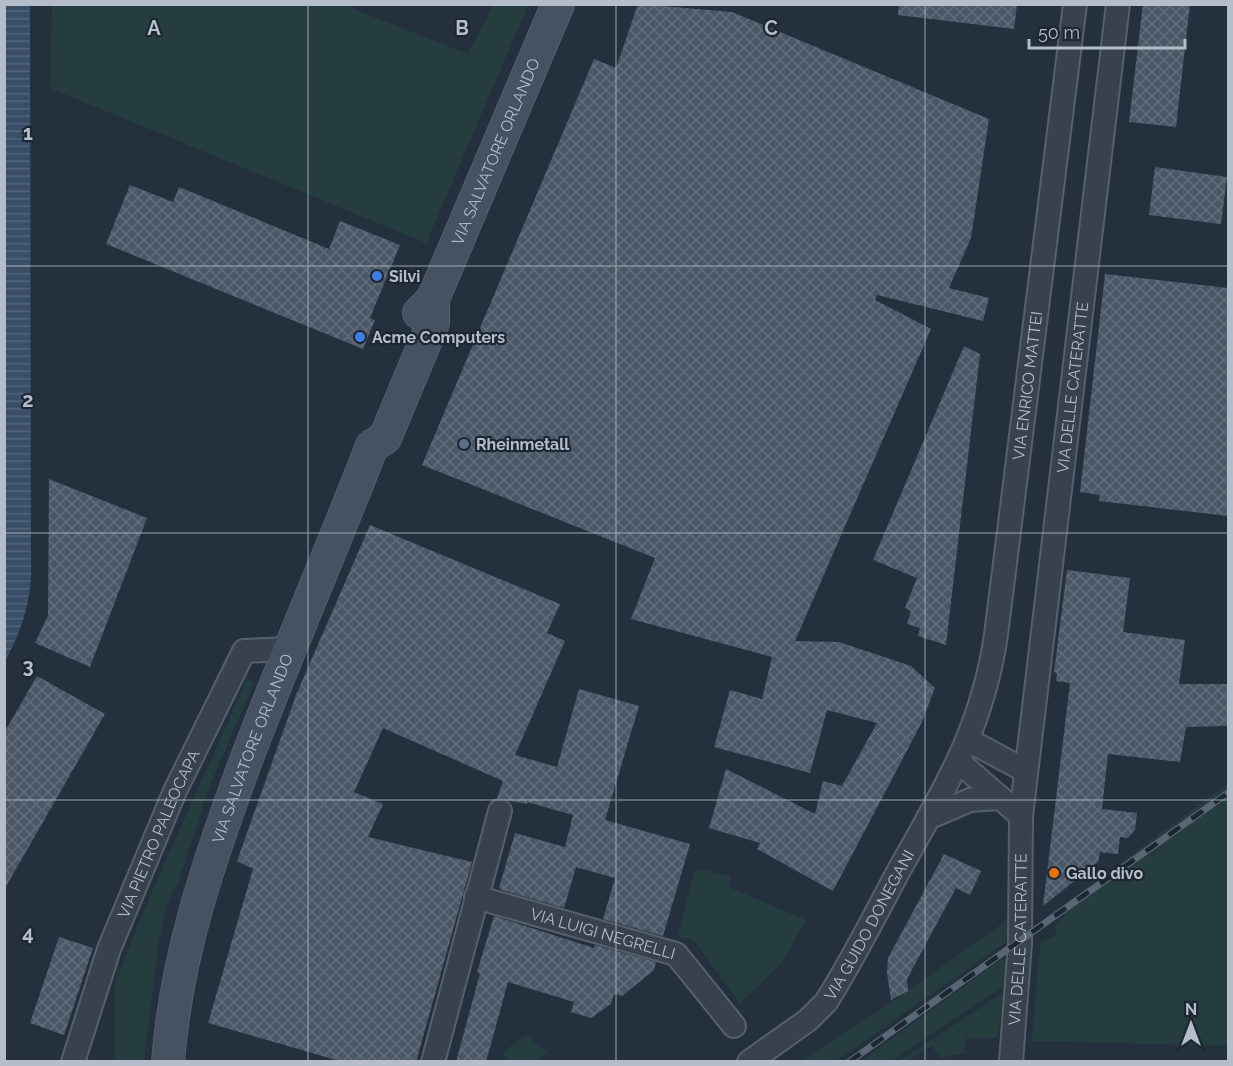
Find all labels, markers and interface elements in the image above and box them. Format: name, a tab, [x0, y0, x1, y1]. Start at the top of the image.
scale bar	[1029, 12, 1185, 50]
text: A	[147, 16, 161, 40]
text: B	[455, 16, 469, 40]
text: C	[764, 16, 778, 40]
text: 50 m	[1038, 22, 1080, 43]
street label: VIA SALVATORE ORLANDO	[448, 55, 544, 248]
text: 1	[23, 121, 33, 145]
place label: Silvi	[389, 267, 420, 286]
marker: Silvi	[370, 269, 384, 283]
street label: VIA DELLE CATERATTE	[1053, 300, 1092, 474]
street label: VIA ENRICO MATTEI	[1009, 310, 1046, 461]
place label: Acme Computers	[372, 328, 505, 347]
marker: Acme Computers	[353, 330, 367, 344]
text: 2	[22, 388, 34, 412]
place label: Rheinmetall	[476, 435, 570, 454]
marker: Rheinmetall	[457, 437, 471, 451]
street label: VIA SALVATORE ORLANDO	[208, 651, 297, 846]
text: 3	[22, 654, 34, 678]
street label: VIA PIETRO PALEOCAPA	[114, 746, 204, 921]
street label: VIA GUIDO DONEGANI	[820, 847, 918, 1004]
street label: VIA DELLE CATERATTE	[1005, 853, 1031, 1026]
place label: Gallo divo	[1066, 864, 1143, 883]
marker: Gallo divo	[1047, 866, 1061, 880]
street label: VIA LUIGI NEGRELLI	[528, 904, 677, 963]
text: 4	[22, 921, 34, 945]
north arrow	[1161, 994, 1221, 1054]
text: N	[1185, 1000, 1197, 1019]

